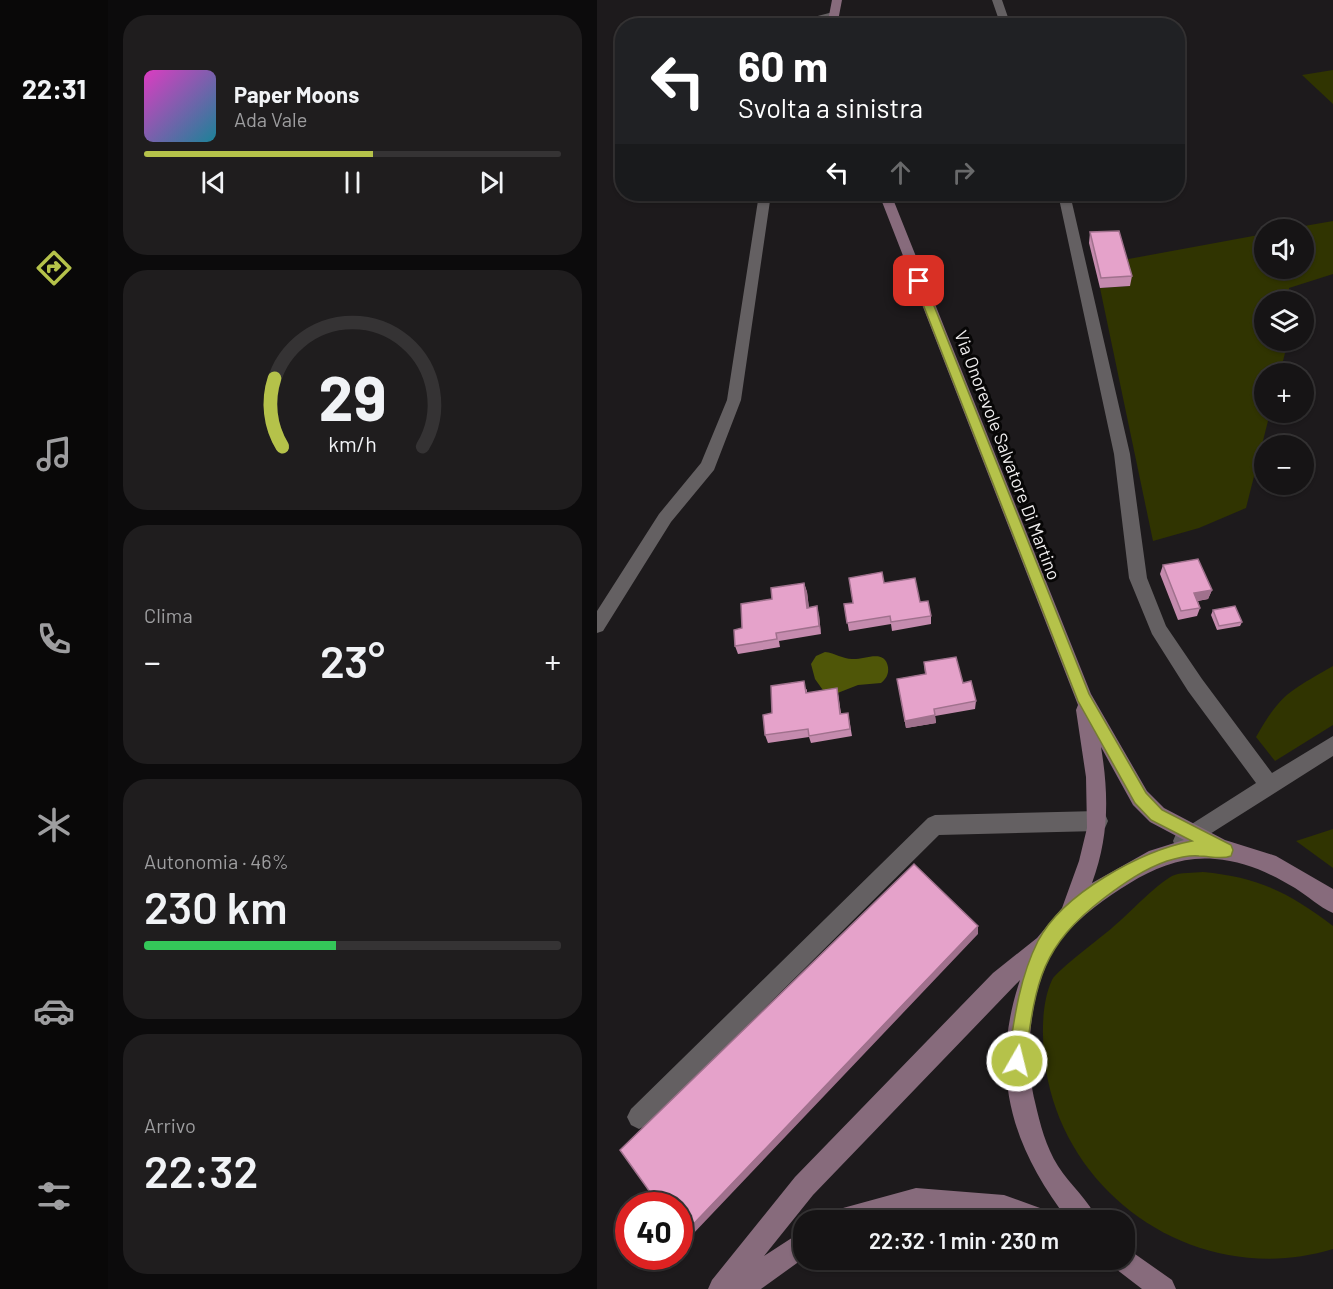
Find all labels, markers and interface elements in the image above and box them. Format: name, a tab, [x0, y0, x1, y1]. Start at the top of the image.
text: 60 m	[738, 40, 828, 90]
icon: left	[639, 42, 717, 120]
text: 22:31	[22, 72, 86, 104]
text: Paper Moons	[234, 81, 359, 107]
text: Svolta a sinistra	[738, 91, 923, 123]
text: Ada Vale	[234, 107, 307, 131]
icon: left	[821, 156, 854, 189]
icon: ahead	[884, 156, 917, 189]
icon: right	[947, 156, 980, 189]
icon: previous	[197, 166, 230, 199]
icon: pause	[336, 166, 369, 199]
icon: next	[475, 166, 508, 199]
map controls	[1254, 219, 1314, 495]
button: sound	[1254, 219, 1314, 279]
icon: directions	[33, 247, 75, 289]
pin	[893, 255, 944, 306]
icon: arrive	[902, 264, 935, 297]
button: layers	[1254, 291, 1314, 351]
street label: Via Onorevole Salvatore Di Martino	[950, 327, 1066, 583]
text: 29	[318, 359, 387, 433]
button: +	[1254, 363, 1314, 423]
text: km/h	[328, 431, 377, 456]
icon: music	[33, 433, 75, 475]
button: −	[1254, 435, 1314, 495]
text: Clima	[144, 603, 193, 627]
icon: phone	[33, 618, 75, 660]
text: 23°	[320, 633, 385, 687]
text: −	[144, 641, 161, 681]
text: +	[545, 641, 561, 681]
icon: climate	[33, 804, 75, 846]
text: Autonomia · 46%	[144, 849, 289, 873]
text: 230 km	[144, 879, 288, 933]
icon: car	[33, 990, 75, 1032]
position arrow	[985, 1029, 1049, 1093]
text: Arrivo	[144, 1113, 196, 1137]
text: 22:32	[144, 1143, 258, 1197]
icon: filters	[33, 1175, 75, 1217]
speed limit sign: 40	[615, 1192, 693, 1270]
text: 22:32 · 1 min · 230 m	[869, 1227, 1059, 1253]

